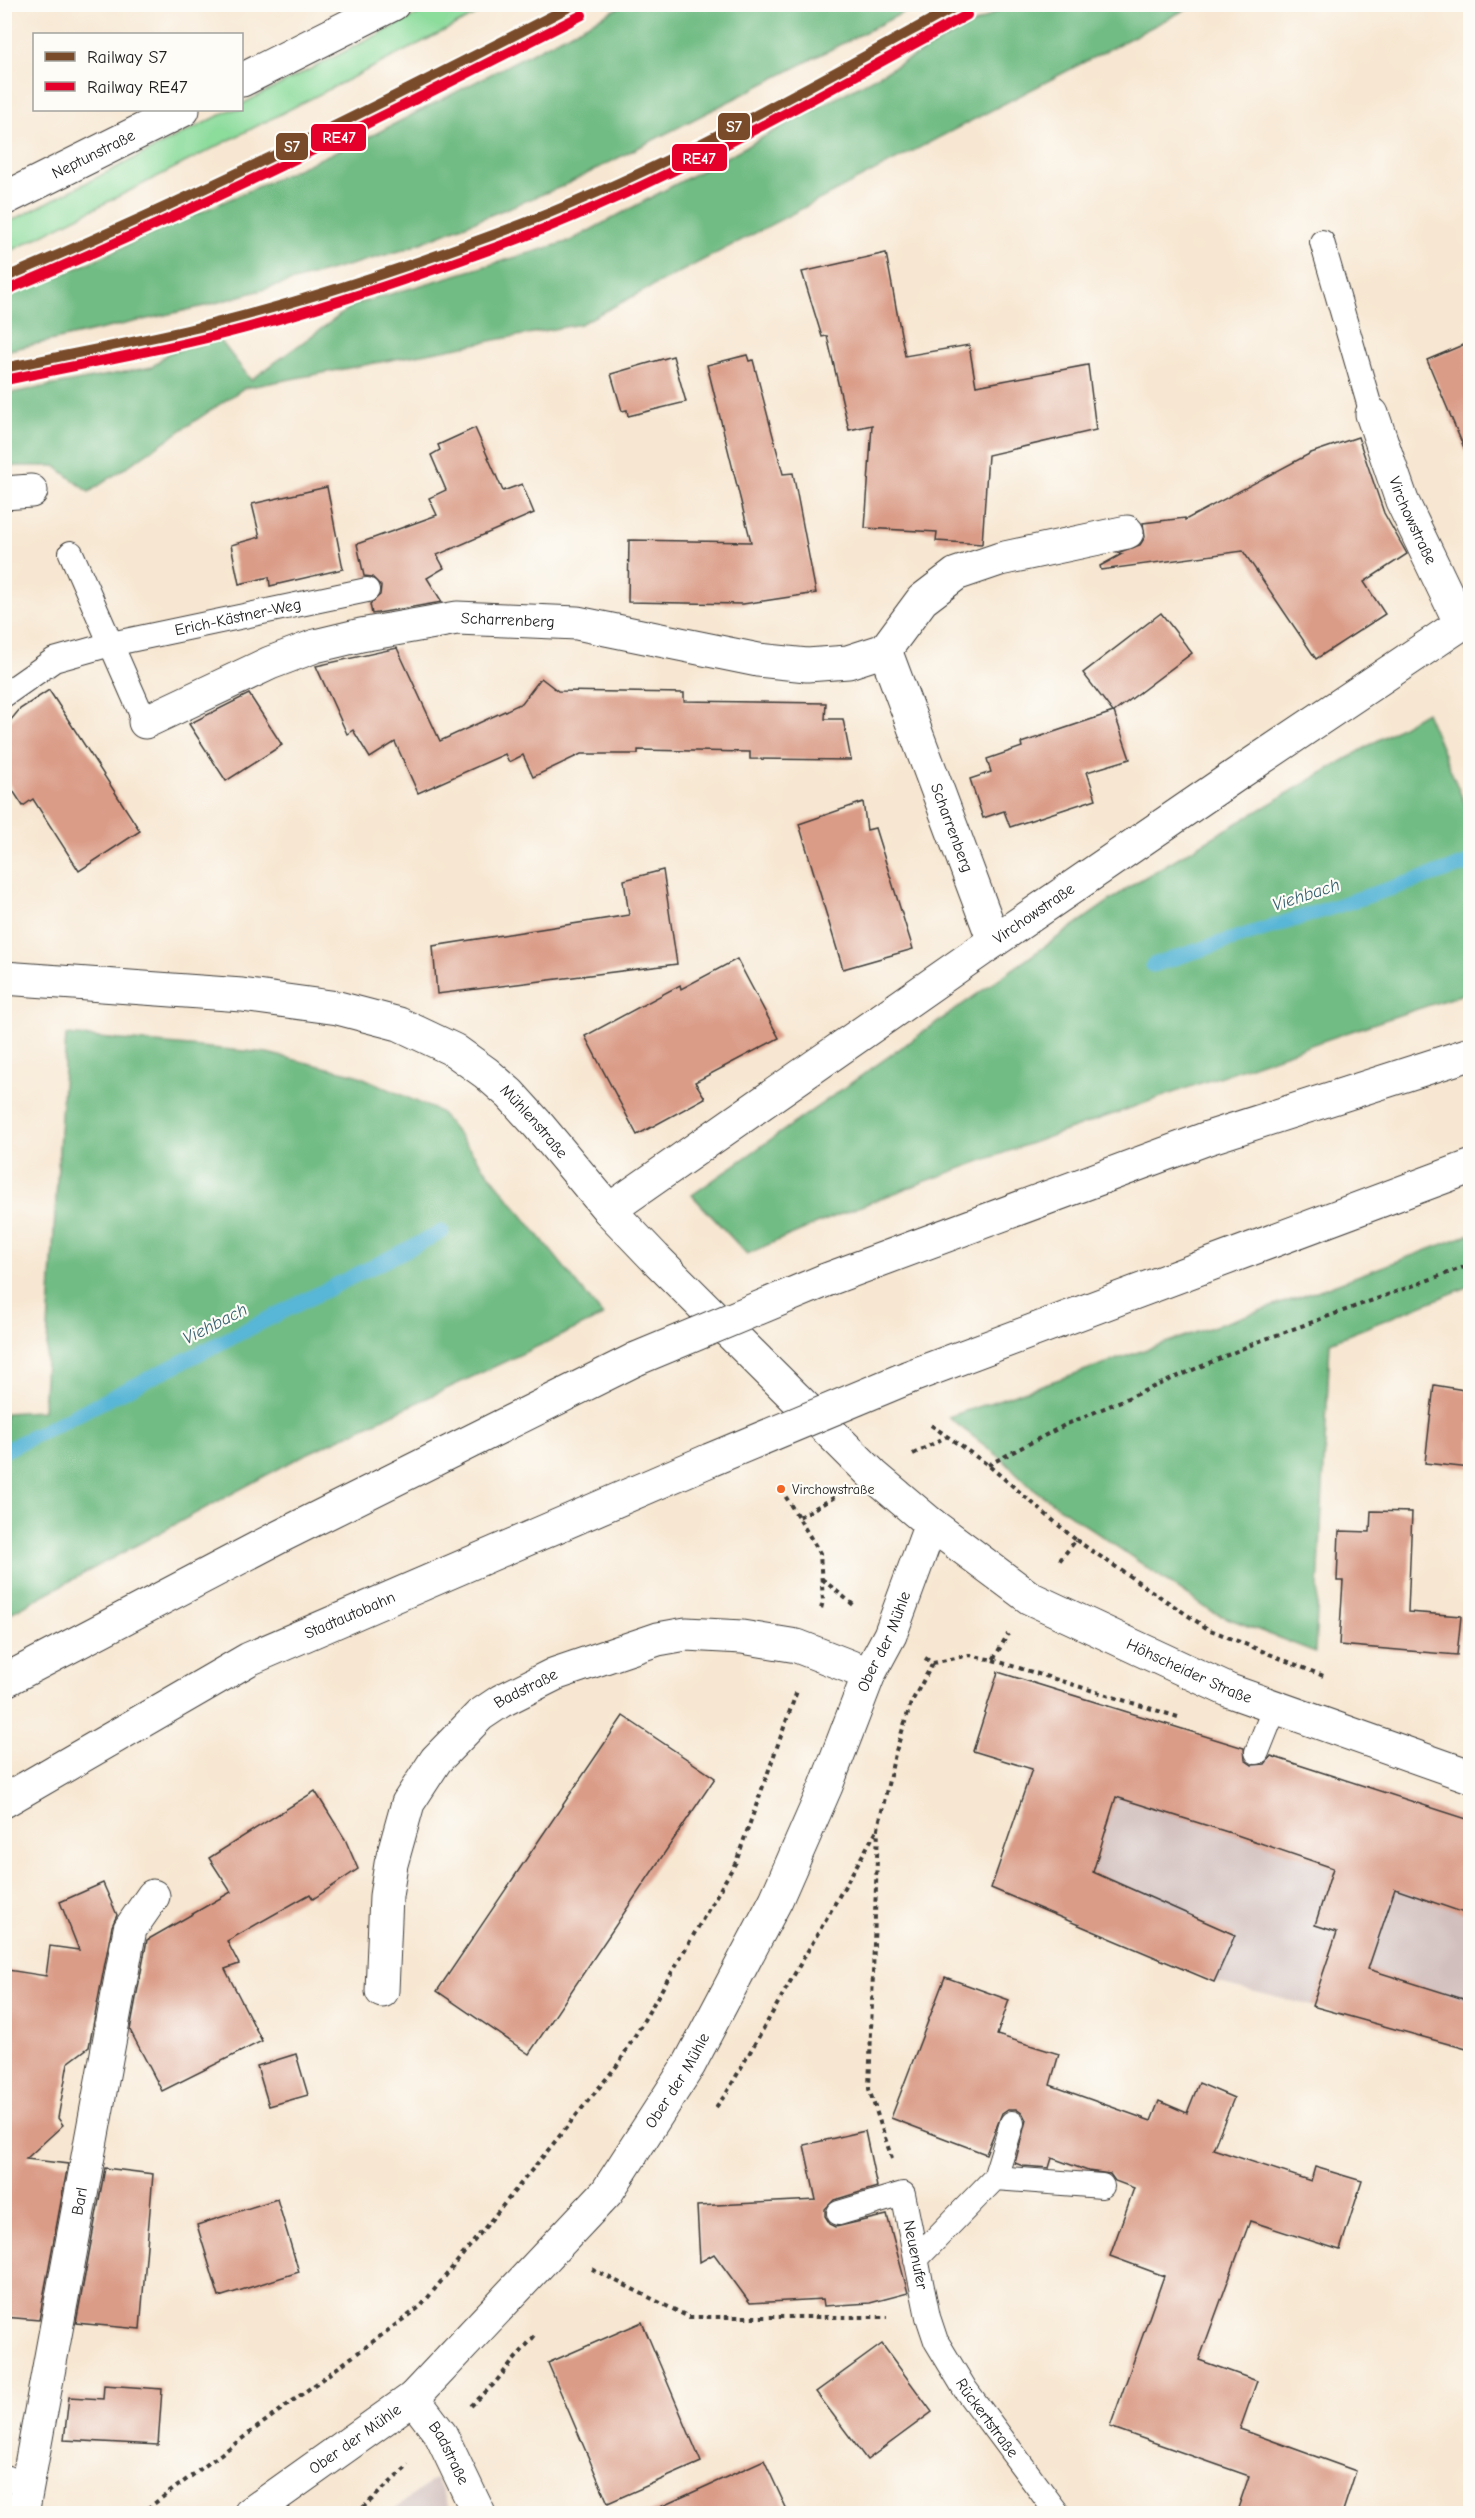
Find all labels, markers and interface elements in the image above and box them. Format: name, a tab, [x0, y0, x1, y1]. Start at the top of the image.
legend	[33, 33, 243, 111]
text: Railway S7	[87, 47, 168, 68]
text: Railway RE47	[87, 77, 188, 98]
line badge: S7	[717, 112, 751, 141]
text: S7	[726, 118, 743, 136]
line badge: RE47	[310, 123, 367, 152]
street label: Neptunstraße	[49, 126, 138, 183]
text: RE47	[322, 129, 357, 147]
line badge: S7	[275, 132, 309, 161]
text: S7	[284, 138, 301, 156]
line badge: RE47	[671, 143, 728, 172]
text: RE47	[682, 150, 717, 168]
street label: Virchowstraße	[1385, 474, 1440, 567]
street label: Erich-Kästner-Weg	[173, 595, 303, 639]
street label: Scharrenberg	[461, 609, 555, 631]
street label: Scharrenberg	[927, 781, 977, 875]
water label: Viehbach	[1270, 874, 1342, 916]
street label: Virchowstraße	[990, 880, 1078, 948]
street label: Mühlenstraße	[497, 1081, 571, 1162]
water label: Viehbach	[179, 1299, 251, 1349]
place label: Virchowstraße	[792, 1481, 874, 1498]
marker: Virchowstraße	[775, 1483, 787, 1495]
street label: Stadtautobahn	[302, 1588, 398, 1643]
street label: Ober der Mühle	[854, 1589, 914, 1694]
street label: Höhscheider Straße	[1124, 1635, 1254, 1707]
street label: Badstraße	[490, 1665, 561, 1712]
street label: Ober der Mühle	[642, 2030, 713, 2132]
street label: Barl	[68, 2186, 91, 2217]
street label: Neuenufer	[900, 2219, 931, 2292]
street label: Rückertstraße	[952, 2375, 1022, 2461]
street label: Ober der Mühle	[306, 2400, 405, 2478]
street label: Badstraße	[425, 2418, 472, 2488]

